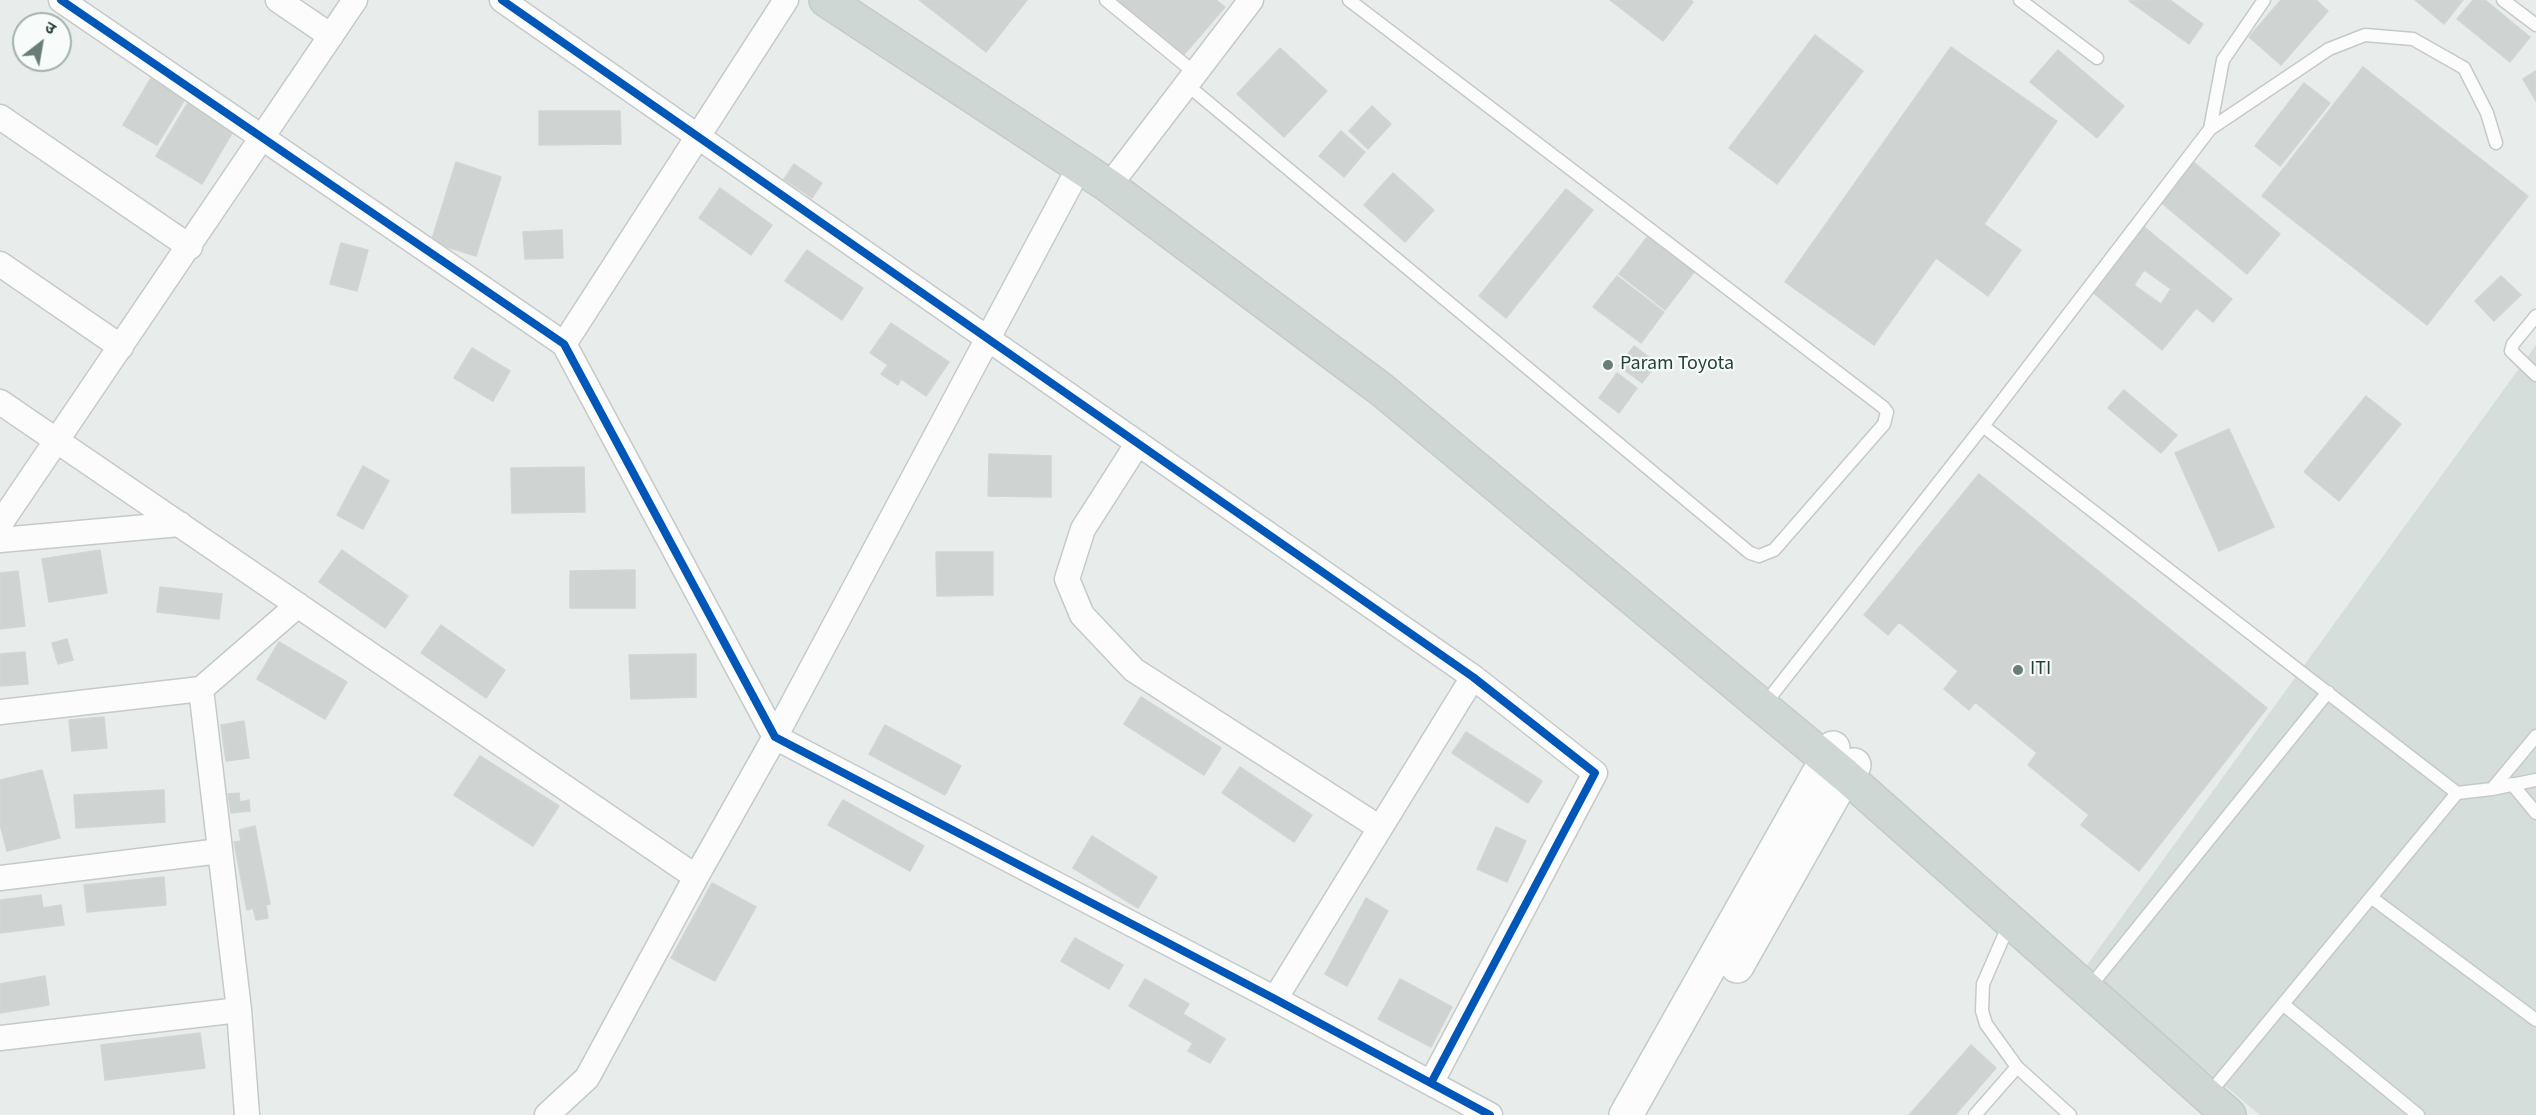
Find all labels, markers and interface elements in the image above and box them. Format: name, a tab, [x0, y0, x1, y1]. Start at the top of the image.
north arrow	[12, 12, 72, 72]
text: उ	[41, 16, 60, 40]
place label: Param Toyota	[1620, 353, 1734, 377]
marker: Param Toyota	[1601, 358, 1615, 372]
place label: ITI	[2030, 658, 2051, 682]
marker: ITI	[2011, 663, 2025, 677]

